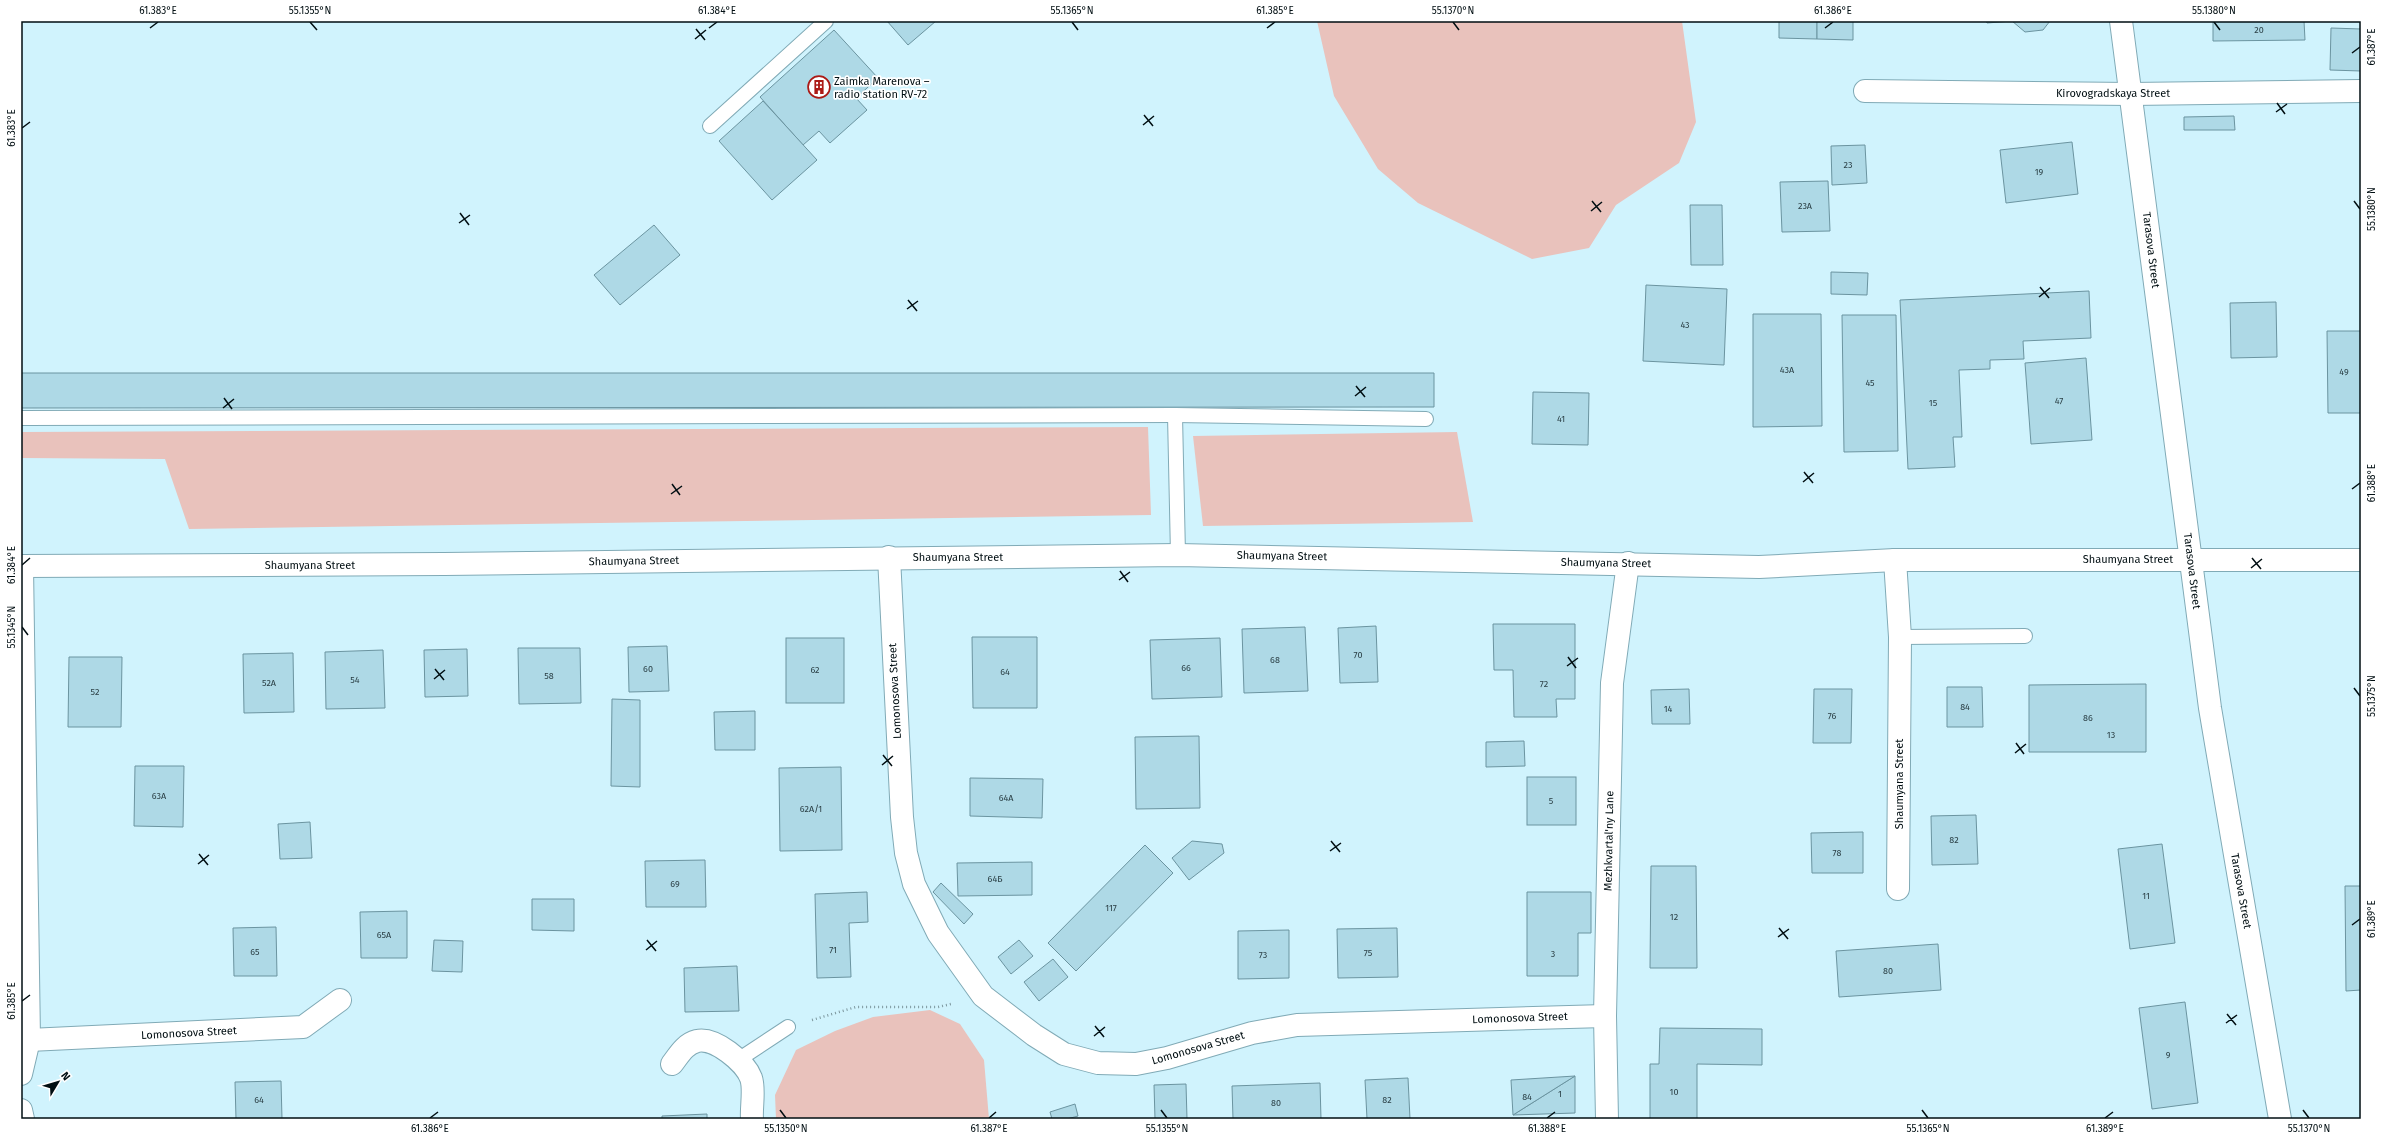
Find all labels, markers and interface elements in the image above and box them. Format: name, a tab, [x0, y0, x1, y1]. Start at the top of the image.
text: 61.383°E	[139, 5, 177, 17]
text: 55.1355°N	[289, 5, 331, 17]
text: 61.384°E	[698, 5, 736, 17]
text: 55.1365°N	[1051, 5, 1093, 17]
text: 61.385°E	[1256, 5, 1294, 17]
text: 55.1370°N	[1432, 5, 1474, 17]
text: 61.386°E	[1814, 5, 1852, 17]
text: 55.1380°N	[2192, 5, 2236, 17]
house number: 20	[2254, 25, 2264, 35]
text: 61.387°E	[2366, 28, 2378, 66]
building icon: Zaimka Marenova – radio station RV-72	[806, 74, 832, 100]
place label: Zaimka Marenova – radio station RV-72	[834, 75, 930, 101]
street label: Kirovogradskaya Street	[2056, 87, 2170, 100]
text: 61.383°E	[6, 109, 18, 147]
house number: 23	[1844, 160, 1852, 170]
house number: 19	[2035, 167, 2044, 177]
text: 55.1380°N	[2366, 187, 2378, 231]
house number: 23А	[1798, 201, 1813, 211]
street label: Tarasova Street	[2140, 211, 2162, 289]
house number: 43	[1680, 320, 1690, 330]
house number: 43А	[1780, 365, 1795, 375]
house number: 49	[2339, 367, 2349, 377]
house number: 45	[1865, 378, 1875, 388]
house number: 47	[2055, 396, 2063, 406]
house number: 15	[1929, 398, 1938, 408]
house number: 41	[1557, 414, 1565, 424]
text: 61.388°E	[2366, 464, 2378, 502]
street label: Tarasova Street	[2181, 532, 2203, 610]
text: 61.384°E	[6, 546, 18, 584]
street label: Shaumyana Street	[1237, 549, 1327, 563]
street label: Shaumyana Street	[913, 551, 1003, 564]
street label: Shaumyana Street	[2083, 553, 2173, 566]
street label: Shaumyana Street	[589, 554, 679, 568]
street label: Shaumyana Street	[1561, 556, 1651, 570]
street label: Shaumyana Street	[265, 559, 355, 572]
text: 55.1345°N	[6, 606, 18, 648]
street label: Lomonosova Street	[886, 643, 904, 739]
house number: 70	[1354, 650, 1362, 660]
house number: 68	[1270, 655, 1280, 665]
house number: 66	[1181, 663, 1191, 673]
house number: 60	[643, 664, 653, 674]
house number: 62	[810, 665, 820, 675]
house number: 64	[1000, 667, 1010, 677]
house number: 58	[544, 671, 554, 681]
house number: 54	[350, 675, 360, 685]
text: 55.1375°N	[2366, 675, 2378, 717]
house number: 52А	[262, 678, 277, 688]
house number: 72	[1540, 679, 1548, 689]
house number: 52	[91, 687, 99, 697]
house number: 84	[1960, 702, 1970, 712]
house number: 14	[1664, 704, 1673, 714]
house number: 76	[1828, 711, 1836, 721]
house number: 86	[2083, 713, 2093, 723]
house number: 13	[2107, 730, 2115, 740]
street label: Shaumyana Street	[1893, 739, 1906, 829]
house number: 63А	[152, 791, 167, 801]
street label: Mezhkvartal'ny Lane	[1602, 791, 1616, 891]
house number: 64А	[999, 793, 1014, 803]
house number: 5	[1549, 796, 1554, 806]
house number: 62А/1	[800, 804, 822, 814]
house number: 82	[1949, 835, 1959, 845]
house number: 78	[1833, 848, 1841, 858]
street label: Tarasova Street	[2228, 852, 2254, 930]
house number: 64Б	[988, 874, 1002, 884]
house number: 69	[670, 879, 680, 889]
house number: 11	[2142, 891, 2150, 901]
text: 61.389°E	[2366, 900, 2378, 938]
house number: 117	[1105, 903, 1117, 913]
house number: 12	[1670, 912, 1678, 922]
house number: 65А	[377, 930, 392, 940]
house number: 71	[829, 945, 837, 955]
house number: 65	[250, 947, 260, 957]
house number: 75	[1364, 948, 1373, 958]
house number: 3	[1551, 949, 1555, 959]
house number: 73	[1259, 950, 1267, 960]
house number: 80	[1883, 966, 1893, 976]
text: 61.385°E	[6, 982, 18, 1020]
street label: Lomonosova Street	[1472, 1010, 1568, 1026]
street label: Lomonosova Street	[141, 1024, 237, 1042]
street label: Lomonosova Street	[1150, 1029, 1246, 1067]
house number: 9	[2166, 1050, 2171, 1060]
north arrow	[38, 1062, 78, 1102]
text: N	[58, 1069, 73, 1083]
house number: 10	[1670, 1087, 1678, 1097]
house number: 1	[1558, 1089, 1562, 1099]
house number: 84	[1522, 1092, 1532, 1102]
house number: 64	[254, 1095, 264, 1105]
house number: 82	[1382, 1095, 1392, 1105]
house number: 80	[1271, 1098, 1281, 1108]
text: 61.386°E	[411, 1123, 449, 1135]
text: 55.1350°N	[764, 1123, 808, 1135]
text: 61.387°E	[970, 1123, 1008, 1135]
text: 55.1355°N	[1146, 1123, 1188, 1135]
text: 61.388°E	[1528, 1123, 1566, 1135]
text: 55.1365°N	[1907, 1123, 1949, 1135]
text: 61.389°E	[2086, 1123, 2124, 1135]
text: 55.1370°N	[2288, 1123, 2330, 1135]

